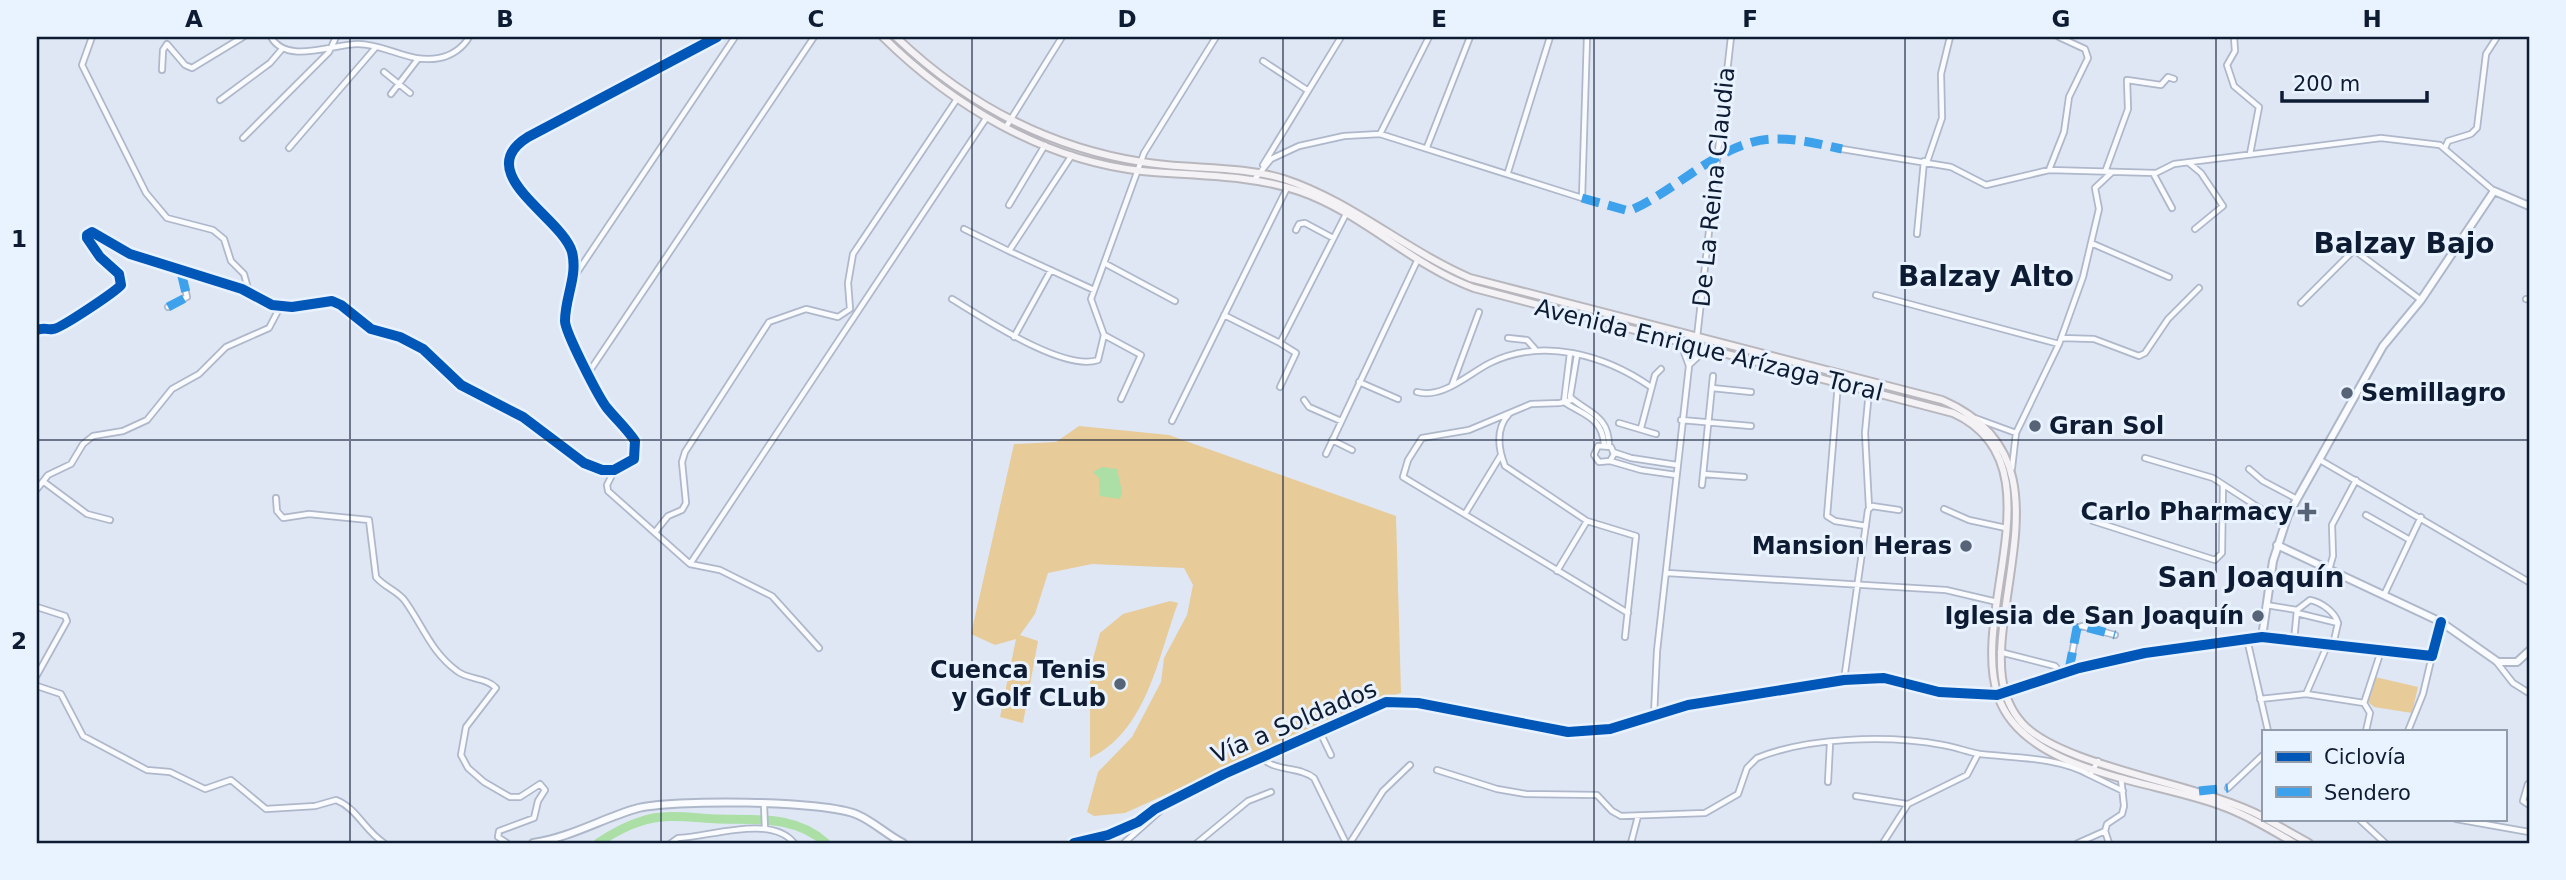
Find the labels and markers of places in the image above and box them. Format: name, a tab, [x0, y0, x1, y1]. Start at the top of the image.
place label: Semillagro	[2361, 379, 2506, 407]
marker: Semillagro	[2339, 385, 2355, 401]
place label: Gran Sol	[2049, 412, 2164, 440]
marker: Gran Sol	[2027, 418, 2043, 434]
place label: Carlo Pharmacy	[2081, 498, 2293, 526]
marker: Carlo Pharmacy	[2299, 504, 2315, 520]
place label: Mansion Heras	[1752, 532, 1952, 560]
marker: Mansion Heras	[1958, 538, 1974, 554]
place label: Iglesia de San Joaquín	[1944, 602, 2244, 630]
marker: Iglesia de San Joaquín	[2250, 608, 2266, 624]
place label: Cuenca Tenis y Golf CLub	[930, 656, 1106, 712]
marker: Cuenca Tenis y Golf CLub	[1112, 676, 1128, 692]

